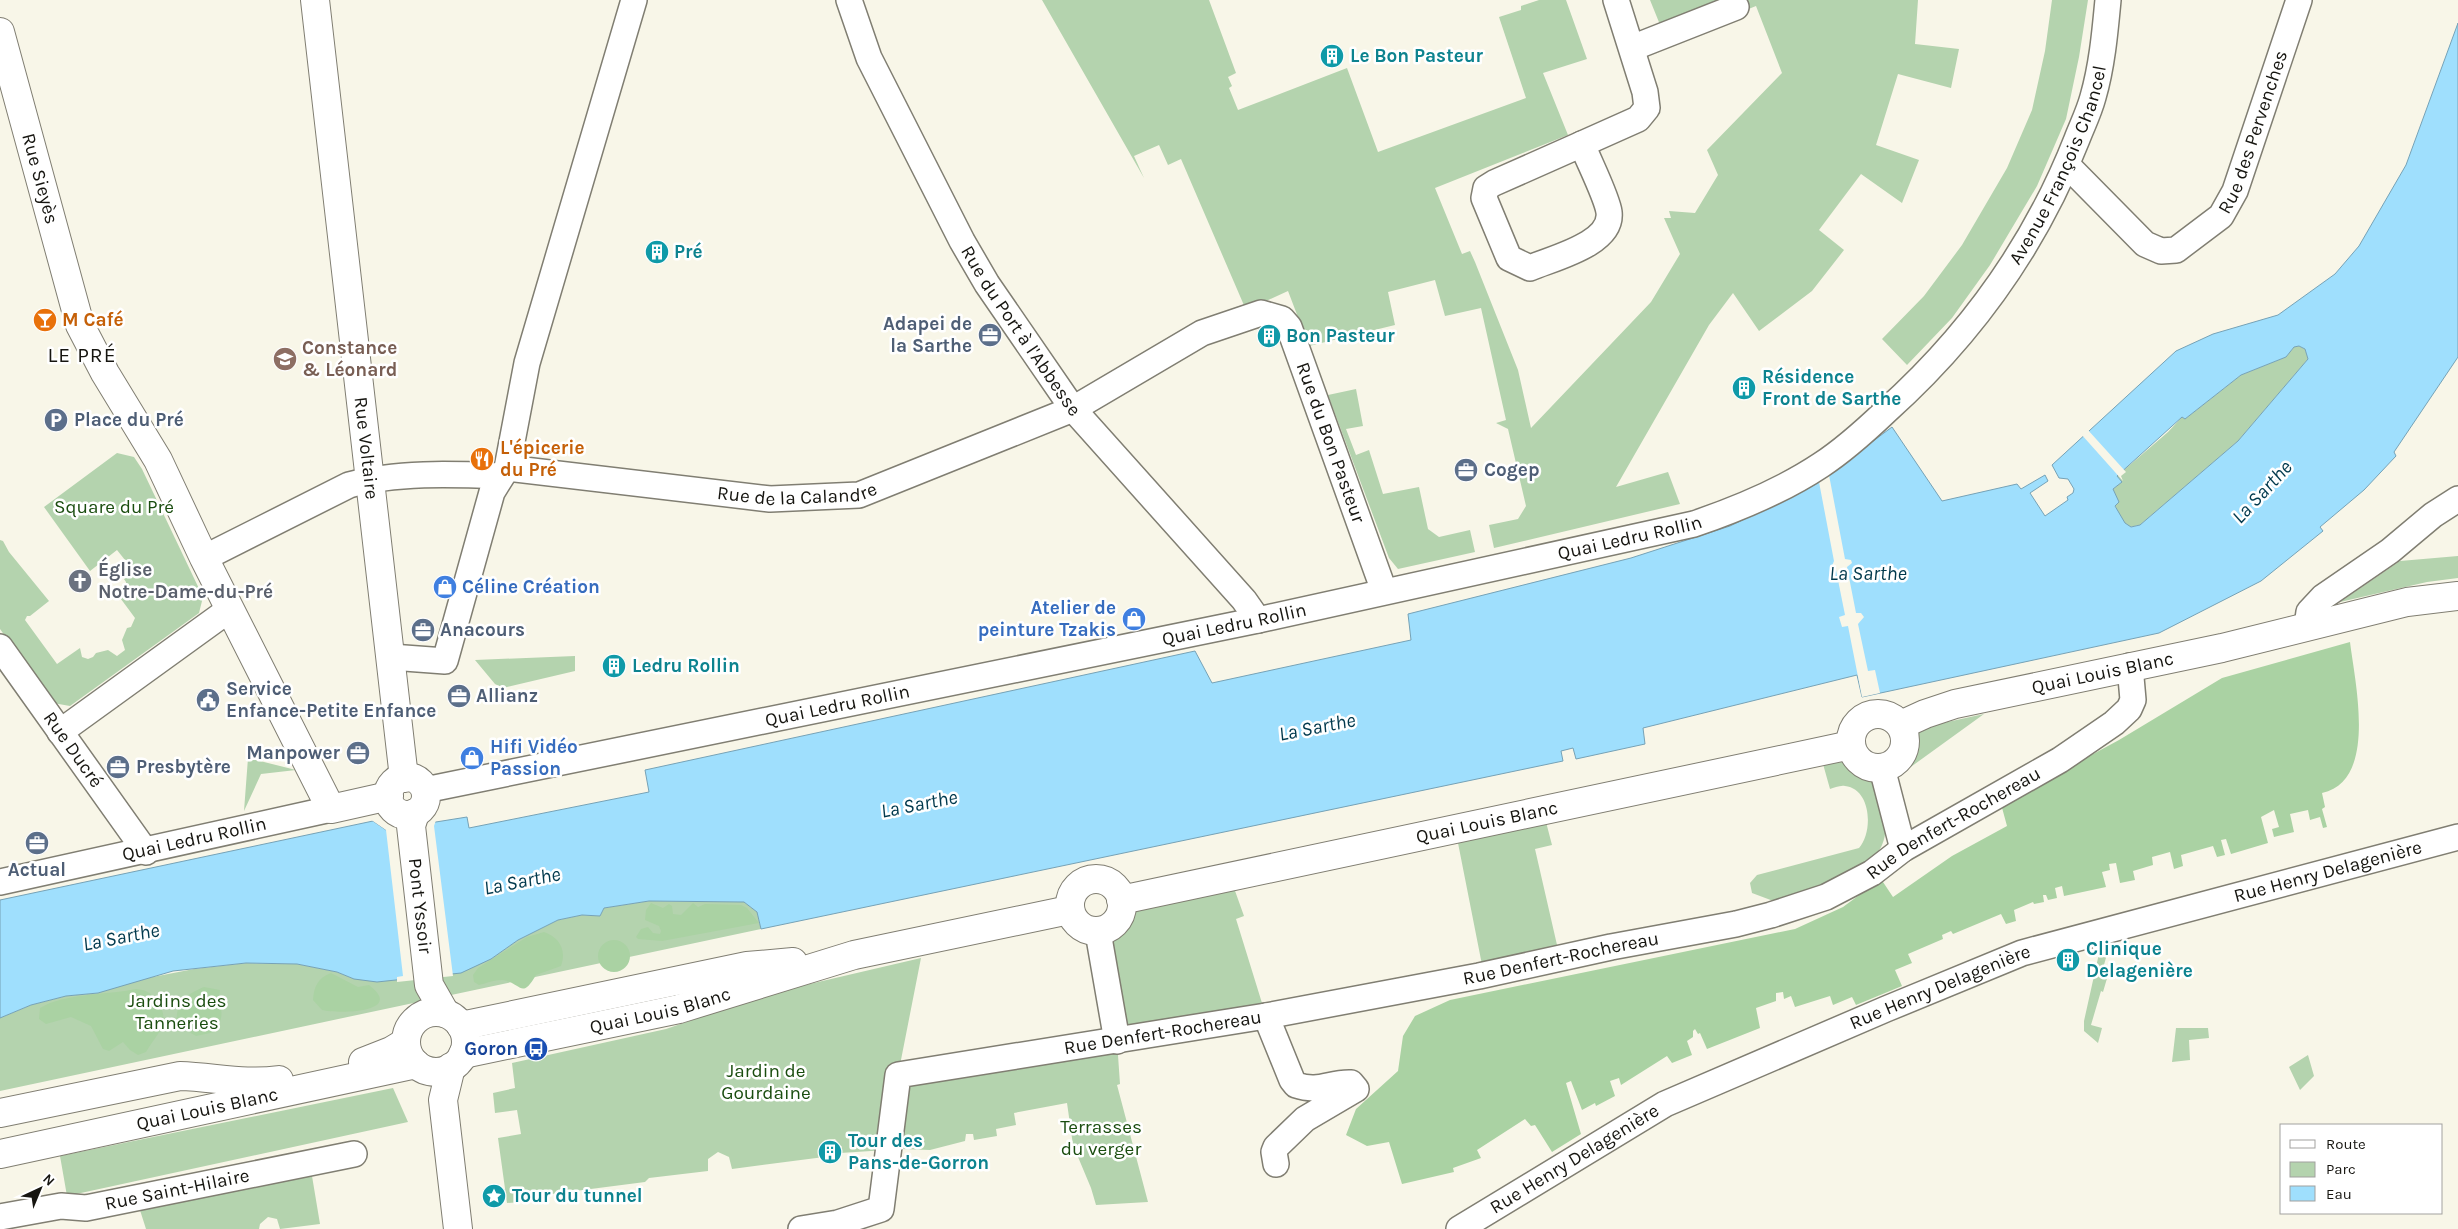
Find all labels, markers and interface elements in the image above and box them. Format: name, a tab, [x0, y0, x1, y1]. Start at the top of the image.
building icon: Le Bon Pasteur	[1319, 43, 1345, 69]
place label: Le Bon Pasteur	[1350, 45, 1484, 67]
street label: Rue des Pervenches	[2213, 48, 2292, 218]
street label: Avenue François Chancel	[2004, 64, 2111, 269]
street label: Rue Sieyès	[17, 131, 63, 226]
building icon: Pré	[644, 239, 670, 265]
place label: Pré	[674, 241, 703, 263]
street label: Rue du Port à l'Abbesse	[956, 242, 1085, 421]
bar icon: M Café	[32, 307, 58, 333]
place label: M Café	[62, 309, 124, 331]
place label: Adapei de la Sarthe	[883, 313, 972, 357]
office icon: Adapei de la Sarthe	[977, 322, 1003, 348]
building icon: Bon Pasteur	[1256, 323, 1282, 349]
place label: Bon Pasteur	[1286, 325, 1395, 347]
place label: Constance & Léonard	[302, 337, 397, 381]
district label: LE PRÉ	[48, 343, 116, 367]
school or university icon: Constance & Léonard	[272, 346, 298, 372]
street label: Rue du Bon Pasteur	[1292, 359, 1370, 526]
place label: Résidence Front de Sarthe	[1762, 366, 1901, 410]
building icon: Résidence Front de Sarthe	[1731, 375, 1757, 401]
street label: Rue Voltaire	[349, 396, 383, 501]
parking icon: Place du Pré	[43, 407, 69, 433]
place label: Place du Pré	[74, 409, 184, 431]
place label: L'épicerie du Pré	[500, 437, 585, 481]
restaurant icon: L'épicerie du Pré	[469, 446, 495, 472]
water label: La Sarthe	[2227, 456, 2297, 528]
office icon: Cogep	[1453, 457, 1479, 483]
place label: Cogep	[1484, 459, 1540, 481]
street label: Rue de la Calandre	[716, 478, 880, 510]
park label: Square du Pré	[54, 496, 174, 518]
street label: Quai Ledru Rollin	[1556, 511, 1705, 565]
place label: Église Notre-Dame-du-Pré	[98, 556, 273, 603]
water label: La Sarthe	[1829, 562, 1907, 585]
church icon: Église Notre-Dame-du-Pré	[67, 568, 93, 594]
shop icon: Céline Création	[432, 574, 458, 600]
place label: Céline Création	[462, 576, 600, 598]
place label: Atelier de peinture Tzakis	[978, 597, 1116, 641]
street label: Quai Ledru Rollin	[1160, 599, 1309, 650]
shop icon: Atelier de peinture Tzakis	[1121, 606, 1147, 632]
office icon: Anacours	[410, 617, 436, 643]
place label: Anacours	[440, 619, 525, 641]
street label: Quai Louis Blanc	[2030, 647, 2176, 699]
building icon: Ledru Rollin	[601, 653, 627, 679]
place label: Ledru Rollin	[632, 655, 740, 677]
place label: Service Enfance-Petite Enfance	[226, 678, 436, 722]
street label: Quai Ledru Rollin	[763, 680, 912, 731]
office icon: Allianz	[446, 683, 472, 709]
place label: Allianz	[476, 685, 538, 707]
public building icon: Service Enfance-Petite Enfance	[195, 687, 221, 713]
street label: Rue Ducré	[39, 707, 108, 792]
water label: La Sarthe	[1277, 708, 1357, 746]
place label: Hifi Vidéo Passion	[490, 736, 578, 780]
office icon: Manpower	[345, 740, 371, 766]
place label: Manpower	[246, 742, 341, 764]
shop icon: Hifi Vidéo Passion	[459, 745, 485, 771]
office icon: Presbytère	[105, 754, 131, 780]
place label: Presbytère	[136, 756, 231, 778]
street label: Rue Denfert-Rochereau	[1862, 762, 2044, 884]
water label: La Sarthe	[879, 785, 959, 823]
street label: Quai Louis Blanc	[1414, 797, 1560, 848]
street label: Quai Ledru Rollin	[120, 813, 269, 866]
office icon: Actual	[24, 830, 50, 856]
street label: Rue Henry Delagenière	[2231, 836, 2424, 907]
street label: Pont Yssoir	[404, 857, 436, 955]
place label: Actual	[8, 859, 66, 881]
water label: La Sarthe	[482, 862, 562, 900]
water label: La Sarthe	[81, 918, 161, 956]
street label: Rue Denfert-Rochereau	[1461, 927, 1661, 990]
place label: Clinique Delagenière	[2086, 938, 2193, 982]
street label: Rue Henry Delagenière	[1846, 940, 2033, 1034]
building icon: Clinique Delagenière	[2055, 947, 2081, 973]
street label: Quai Louis Blanc	[588, 983, 733, 1038]
park label: Jardins des Tanneries	[128, 990, 226, 1034]
street label: Rue Denfert-Rochereau	[1062, 1006, 1263, 1059]
bus stop icon: Goron	[523, 1036, 549, 1062]
place label: Goron	[464, 1038, 518, 1060]
park label: Jardin de Gourdaine	[721, 1060, 811, 1104]
street label: Quai Louis Blanc	[134, 1083, 280, 1135]
street label: Rue Henry Delagenière	[1486, 1099, 1663, 1219]
park label: Terrasses du verger	[1060, 1116, 1142, 1160]
legend	[2280, 1124, 2443, 1214]
place label: Tour des Pans-de-Gorron	[848, 1130, 989, 1174]
text: Route	[2326, 1135, 2366, 1153]
building icon: Tour des Pans-de-Gorron	[817, 1139, 843, 1165]
text: Parc	[2326, 1160, 2356, 1178]
north arrow	[15, 1164, 65, 1214]
street label: Rue Saint-Hilaire	[103, 1164, 251, 1215]
text: N	[39, 1170, 58, 1190]
place icon: Tour du tunnel	[481, 1183, 507, 1209]
place label: Tour du tunnel	[512, 1185, 643, 1207]
text: Eau	[2326, 1185, 2352, 1203]

